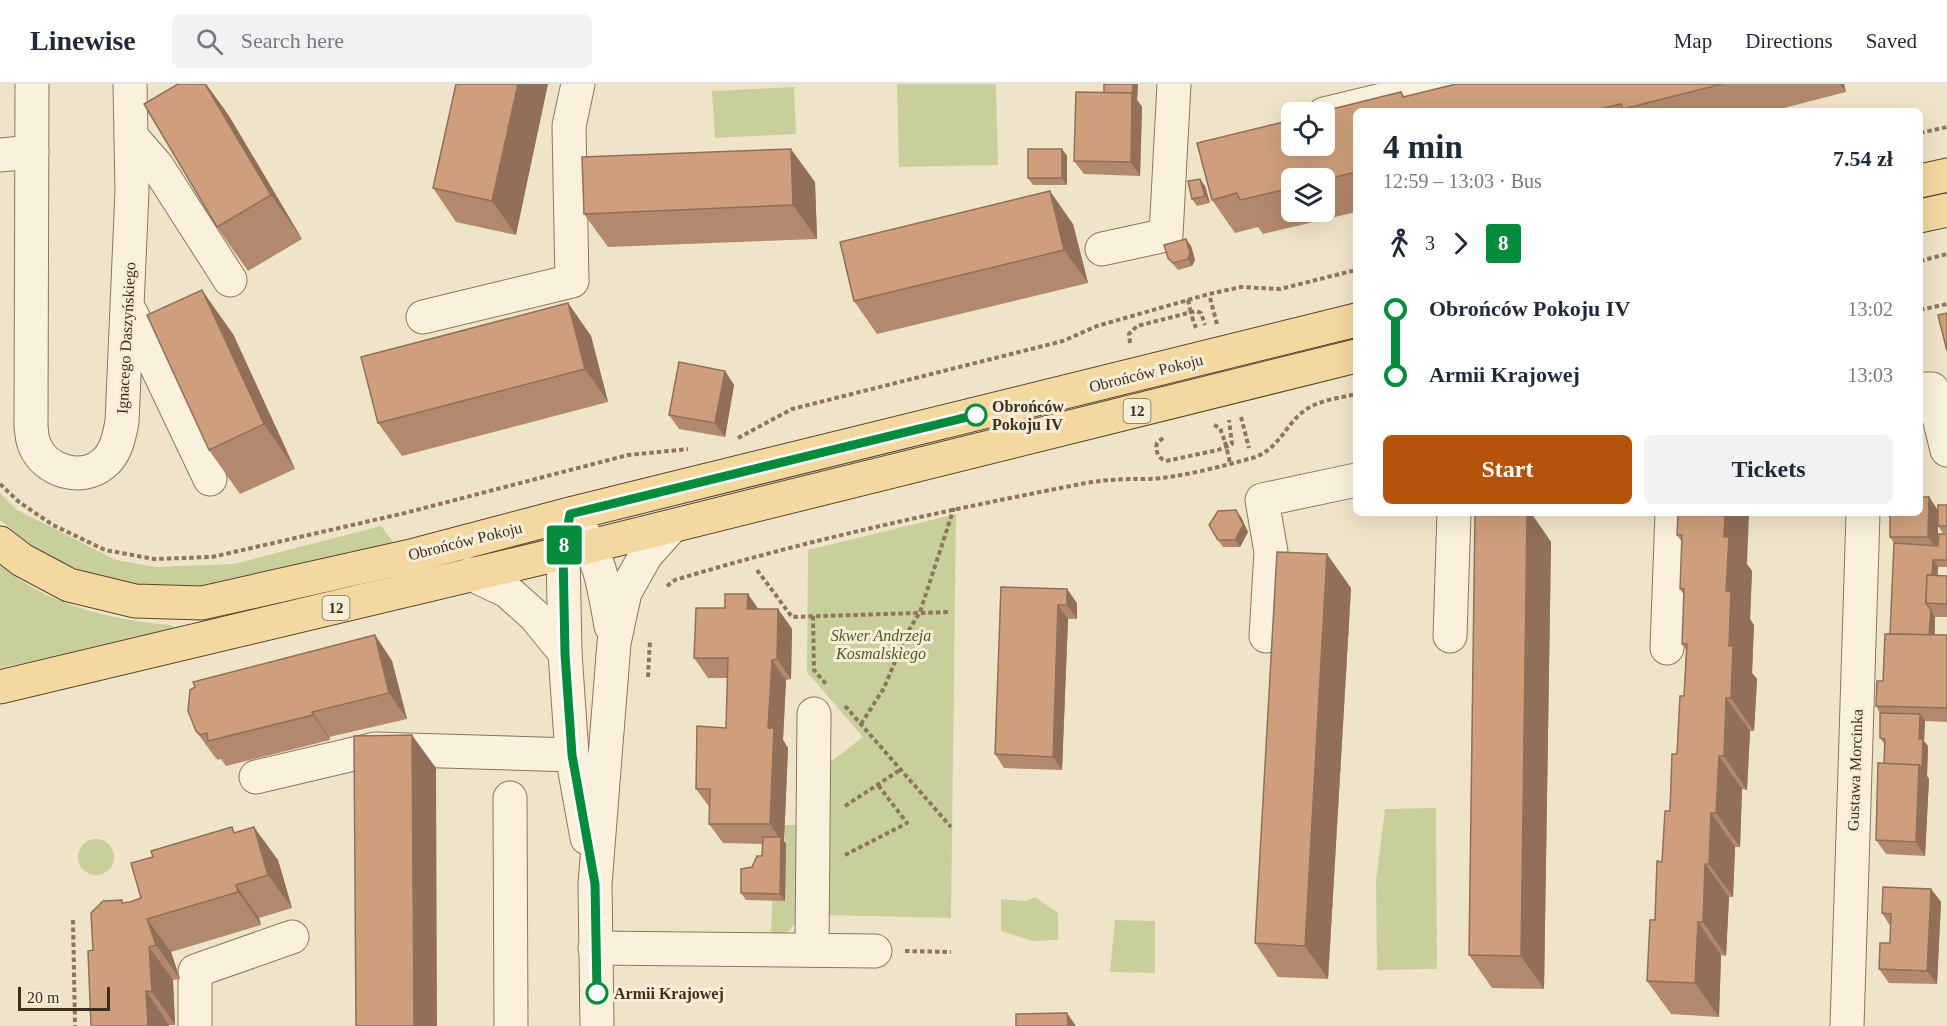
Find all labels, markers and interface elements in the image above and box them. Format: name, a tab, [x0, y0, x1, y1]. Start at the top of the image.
search box	[172, 14, 592, 68]
text: Linewise	[30, 25, 136, 56]
icon: search	[193, 25, 226, 58]
text: Search here	[241, 28, 344, 53]
text: Map	[1674, 29, 1712, 53]
text: Directions	[1745, 29, 1833, 53]
text: Saved	[1866, 29, 1917, 53]
map controls	[1281, 102, 1335, 222]
button: locate	[1281, 102, 1335, 156]
text: 4 min	[1383, 129, 1463, 165]
text: 7.54 zł	[1833, 146, 1893, 171]
button: layers	[1281, 168, 1335, 222]
text: 12:59 – 13:03 · Bus	[1383, 170, 1542, 192]
icon: walk	[1383, 227, 1416, 260]
icon: forward	[1444, 227, 1477, 260]
text: 8	[1498, 231, 1509, 255]
text: 3	[1425, 232, 1435, 254]
street label: Ignacego Daszyńskiego	[114, 261, 139, 415]
text: Obrońców Pokoju IV	[1429, 296, 1630, 321]
text: 13:02	[1847, 298, 1893, 320]
street label: Obrońców Pokoju	[1087, 351, 1205, 396]
text: Armii Krajowej	[1429, 362, 1580, 387]
text: 13:03	[1847, 364, 1893, 386]
place label: Obrońców Pokoju IV	[992, 398, 1064, 434]
road number: 12	[1124, 399, 1150, 423]
marker: Obrońców Pokoju IV	[965, 404, 987, 426]
button: Start	[1383, 435, 1632, 504]
button: Tickets	[1644, 435, 1893, 504]
street label: Obrońców Pokoju	[406, 519, 524, 564]
line badge: 8	[544, 526, 584, 564]
text: 8	[559, 533, 569, 557]
road number: 12	[322, 596, 350, 620]
park label: Skwer Andrzeja Kosmalskiego	[831, 627, 931, 663]
street label: Gustawa Morcinka	[1844, 709, 1866, 831]
marker: Armii Krajowej	[586, 982, 608, 1004]
scale bar	[18, 984, 110, 1012]
place label: Armii Krajowej	[614, 985, 724, 1003]
text: 20 m	[27, 989, 59, 1006]

